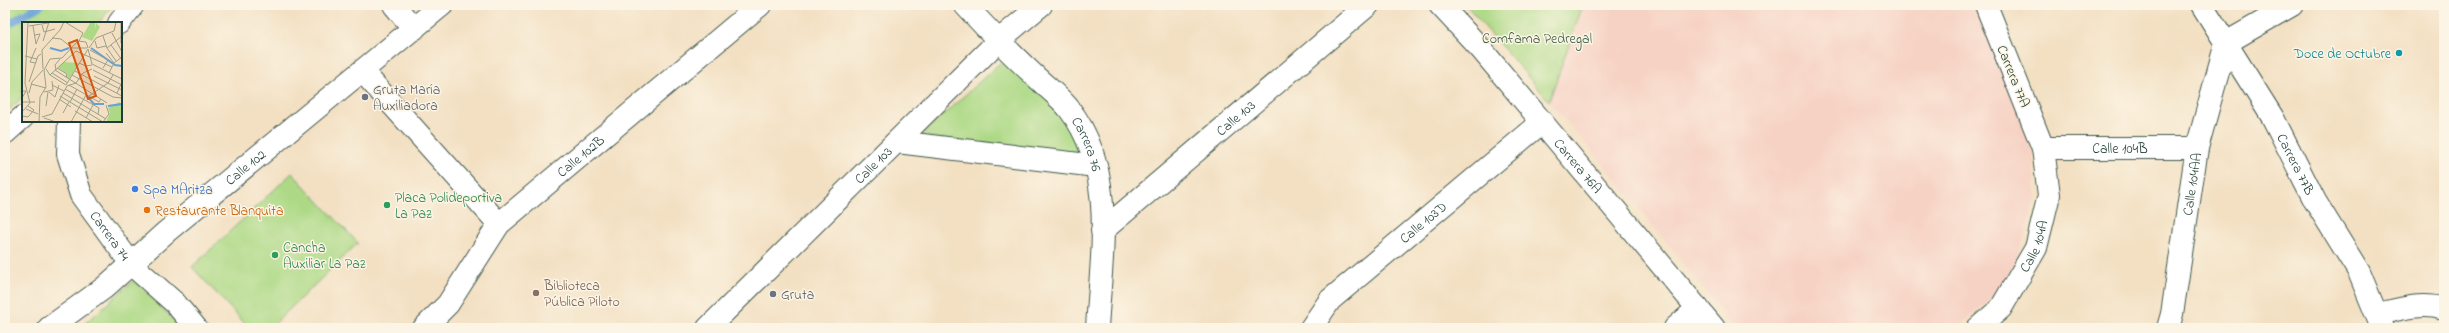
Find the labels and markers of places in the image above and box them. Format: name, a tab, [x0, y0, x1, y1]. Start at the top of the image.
place label: Doce de Octubre	[2293, 44, 2392, 65]
marker: Doce de Octubre	[2394, 48, 2404, 58]
place label: Gruta María Auxiliadora	[373, 80, 440, 117]
marker: Gruta María Auxiliadora	[360, 92, 370, 102]
place label: Spa MAritza	[143, 180, 213, 201]
marker: Spa MAritza	[130, 184, 140, 194]
place label: Placa Polideportiva La Paz	[395, 188, 502, 225]
marker: Placa Polideportiva La Paz	[382, 200, 392, 210]
place label: Restaurante Blanquita	[155, 201, 284, 222]
marker: Restaurante Blanquita	[142, 205, 152, 215]
place label: Cancha Auxiliar La Paz	[283, 238, 366, 275]
marker: Cancha Auxiliar La Paz	[270, 250, 280, 260]
place label: Biblioteca Pública Piloto	[543, 276, 620, 313]
place label: Gruta	[781, 285, 814, 306]
marker: Biblioteca Pública Piloto	[531, 288, 541, 298]
marker: Gruta	[768, 289, 778, 299]

